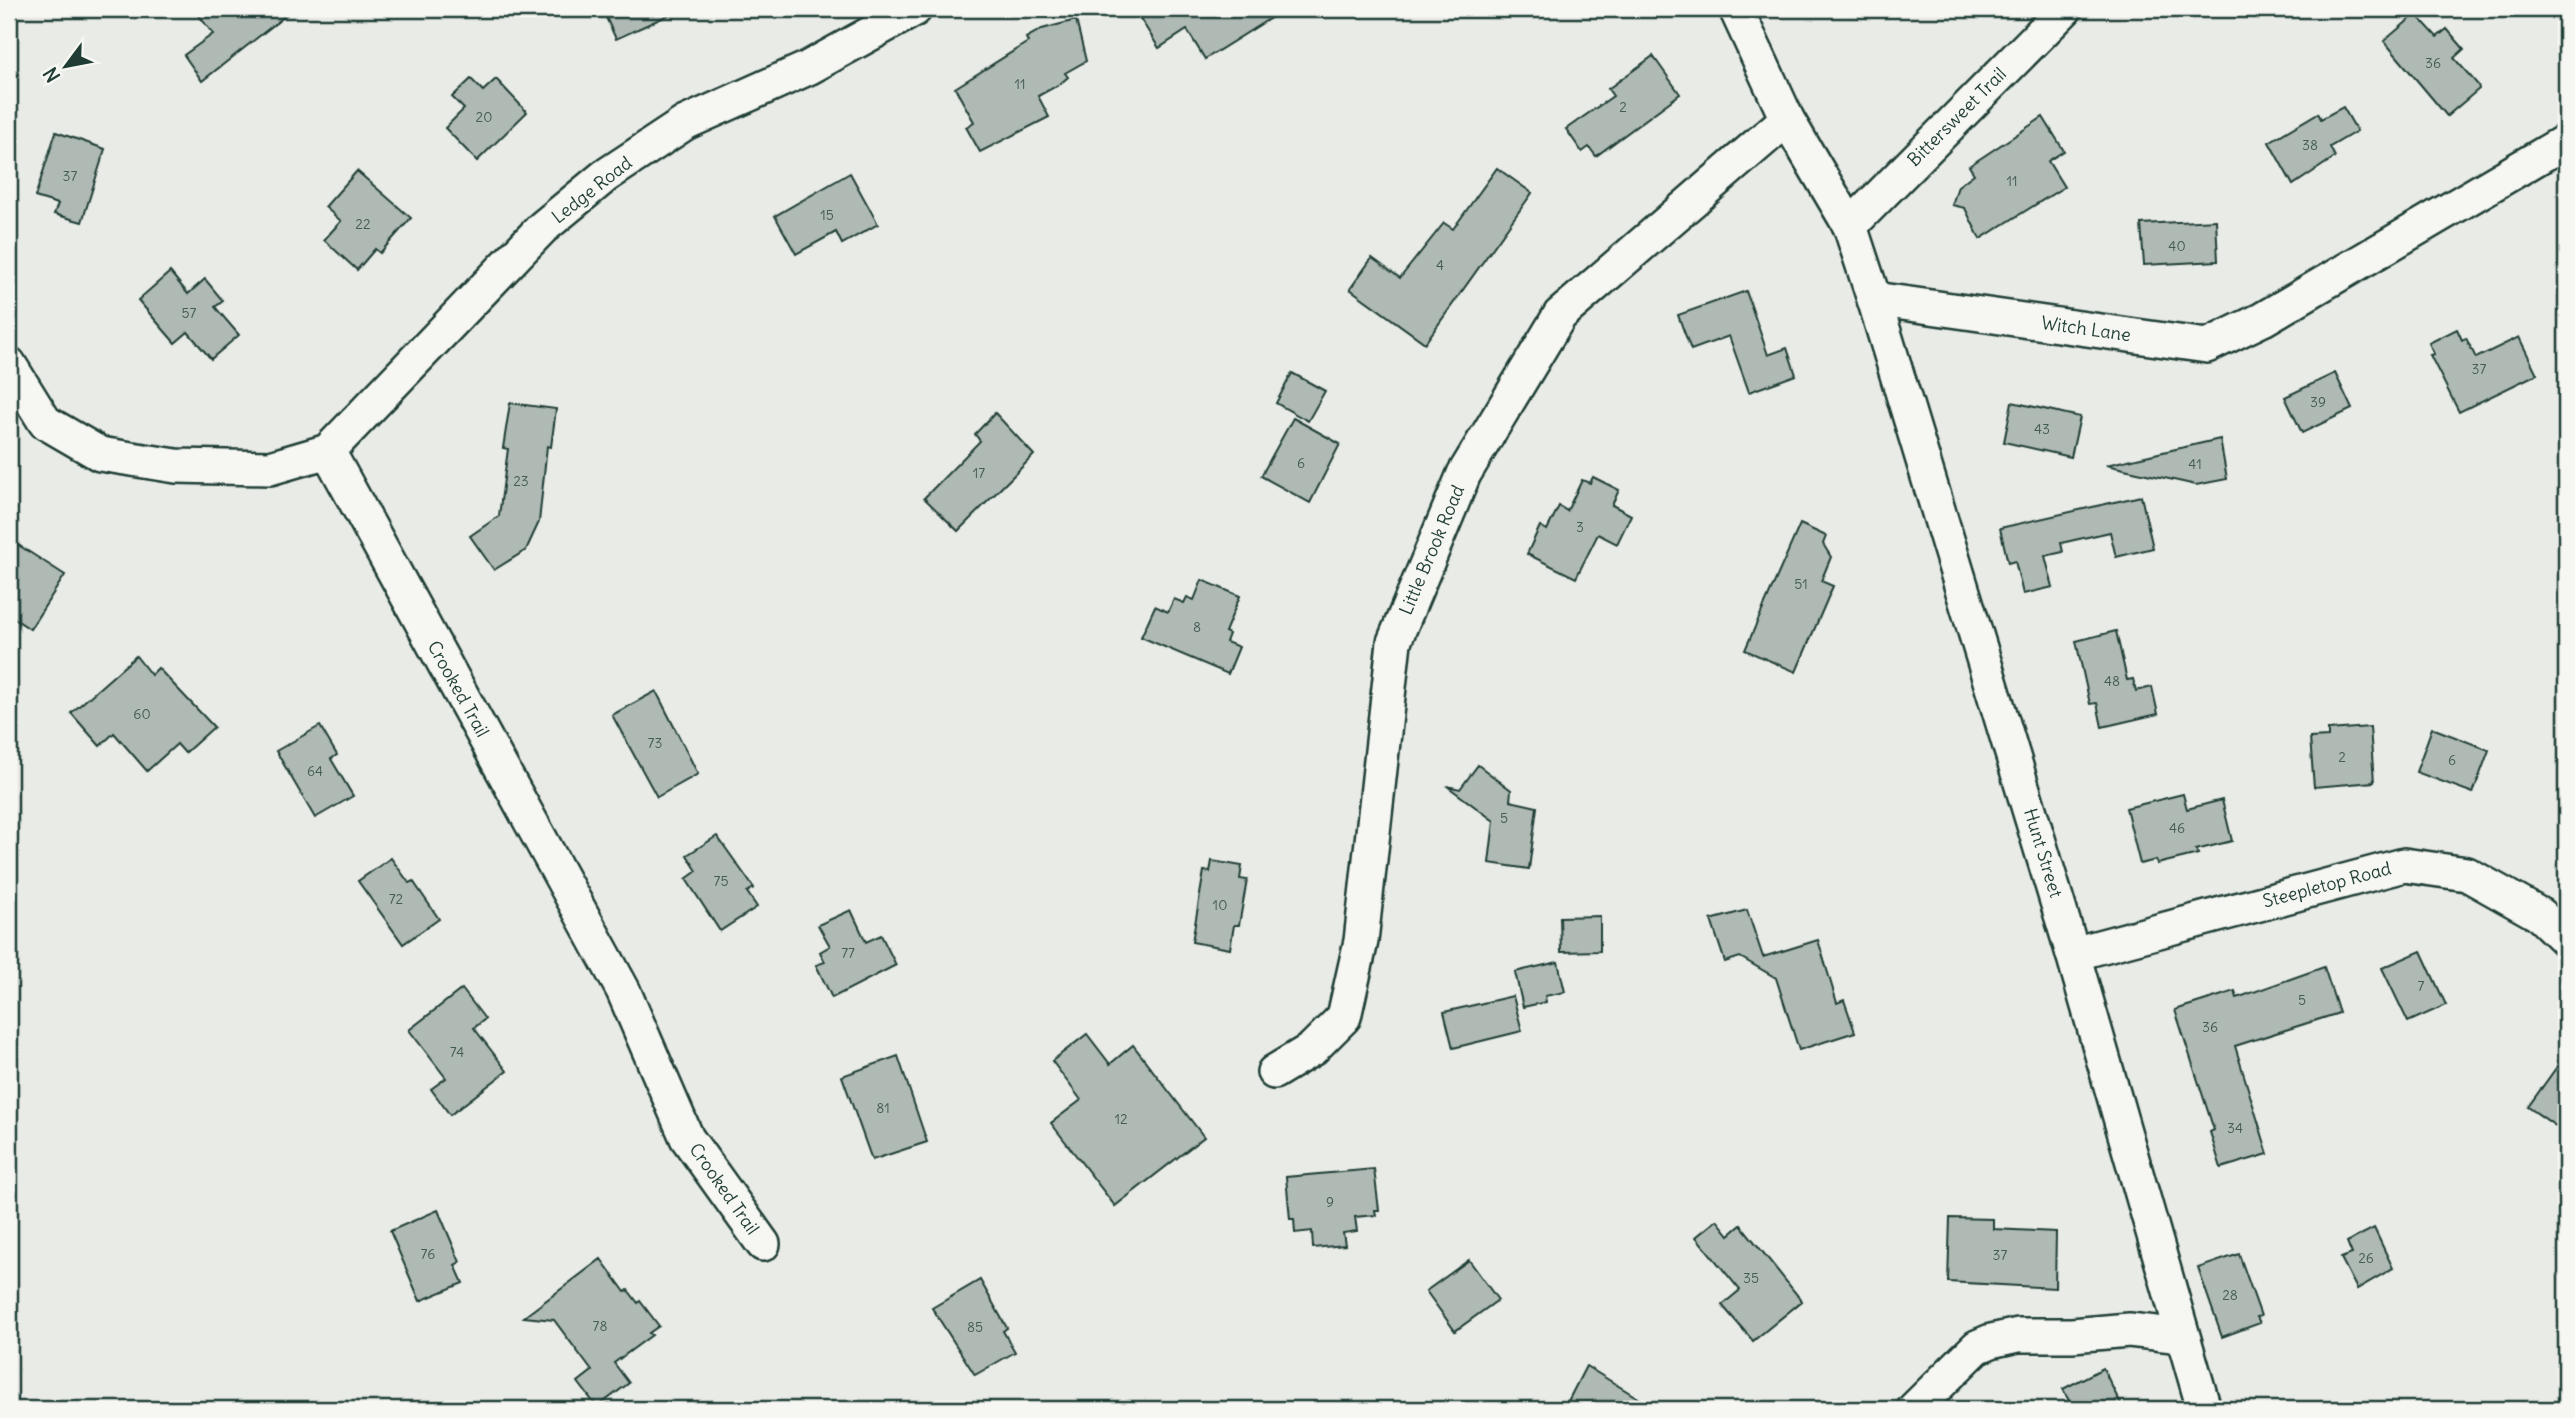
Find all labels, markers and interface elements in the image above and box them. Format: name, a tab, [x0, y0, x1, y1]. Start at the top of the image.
north arrow	[32, 32, 102, 102]
house number: 36	[2425, 54, 2441, 72]
street label: Bittersweet Trail	[1902, 62, 2011, 171]
text: N	[38, 63, 65, 87]
house number: 11	[1014, 75, 1026, 93]
house number: 2	[1619, 98, 1627, 116]
house number: 20	[476, 108, 492, 126]
house number: 38	[2302, 136, 2318, 154]
street label: Ledge Road	[547, 151, 637, 228]
house number: 37	[63, 167, 78, 185]
house number: 11	[2006, 172, 2018, 190]
house number: 15	[820, 206, 834, 224]
house number: 22	[355, 215, 371, 233]
house number: 40	[2168, 237, 2186, 255]
house number: 4	[1436, 256, 1444, 274]
house number: 57	[182, 304, 197, 322]
street label: Witch Lane	[2040, 311, 2132, 346]
house number: 37	[2472, 360, 2487, 378]
house number: 39	[2310, 393, 2326, 411]
house number: 43	[2034, 420, 2050, 438]
house number: 6	[1297, 454, 1305, 472]
house number: 41	[2188, 455, 2202, 473]
house number: 17	[973, 464, 985, 482]
house number: 23	[513, 472, 529, 490]
street label: Little Brook Road	[1394, 481, 1469, 618]
house number: 3	[1576, 518, 1584, 536]
house number: 51	[1794, 575, 1808, 593]
house number: 8	[1193, 618, 1201, 636]
street label: Crooked Trail	[423, 637, 494, 741]
house number: 48	[2104, 672, 2120, 690]
house number: 60	[133, 705, 151, 723]
house number: 73	[648, 734, 662, 752]
house number: 2	[2338, 748, 2346, 766]
house number: 6	[2448, 751, 2456, 769]
house number: 64	[307, 762, 323, 780]
street label: Hunt Street	[2019, 805, 2068, 900]
house number: 5	[1500, 809, 1508, 827]
house number: 46	[2169, 819, 2185, 837]
street label: Steepletop Road	[2260, 856, 2394, 913]
house number: 75	[714, 872, 728, 890]
house number: 72	[389, 890, 404, 908]
house number: 10	[1213, 896, 1227, 914]
house number: 77	[841, 944, 855, 962]
house number: 7	[2418, 977, 2425, 995]
house number: 5	[2298, 991, 2306, 1009]
house number: 36	[2202, 1018, 2218, 1036]
house number: 74	[450, 1043, 464, 1061]
house number: 81	[876, 1099, 890, 1117]
house number: 12	[1114, 1110, 1128, 1128]
house number: 34	[2227, 1119, 2243, 1137]
street label: Crooked Trail	[684, 1139, 764, 1239]
house number: 9	[1326, 1193, 1334, 1211]
house number: 76	[421, 1245, 435, 1263]
house number: 37	[1993, 1246, 2008, 1264]
house number: 26	[2358, 1249, 2374, 1267]
house number: 35	[1743, 1269, 1759, 1287]
house number: 28	[2222, 1286, 2238, 1304]
house number: 78	[593, 1317, 607, 1335]
house number: 85	[967, 1318, 983, 1336]

